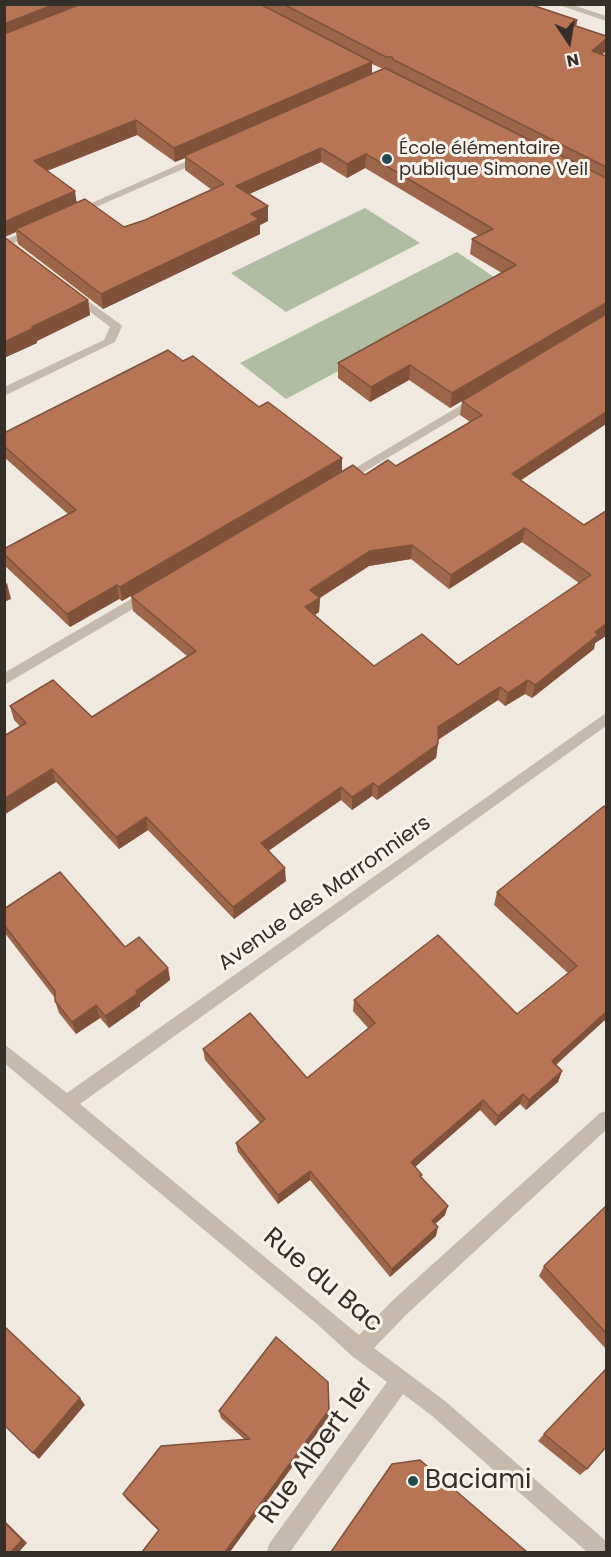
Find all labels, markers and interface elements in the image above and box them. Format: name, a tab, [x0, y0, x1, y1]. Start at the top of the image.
north arrow	[539, 12, 599, 72]
text: N	[565, 48, 581, 73]
place label: École élémentaire publique Simone Veil	[399, 138, 588, 180]
marker: École élémentaire publique Simone Veil	[380, 152, 394, 166]
street label: Avenue des Marronniers	[214, 811, 436, 977]
street label: Rue du Bac	[256, 1222, 388, 1340]
street label: Rue Albert 1er	[253, 1372, 381, 1530]
place label: Baciami	[425, 1465, 531, 1497]
marker: Baciami	[406, 1474, 420, 1488]

